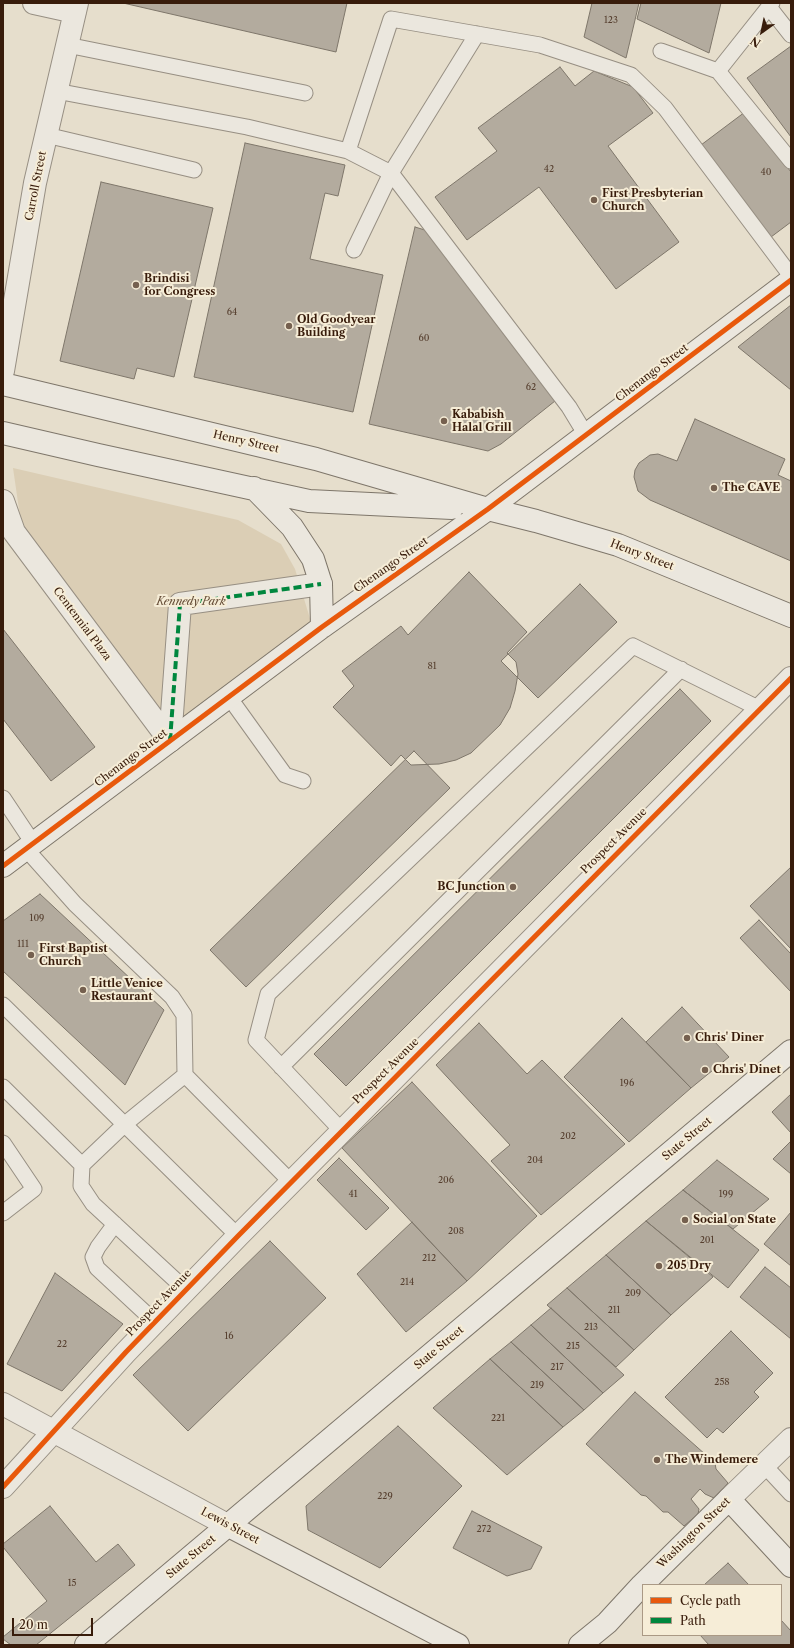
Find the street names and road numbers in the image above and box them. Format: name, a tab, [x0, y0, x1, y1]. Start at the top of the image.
street label: Carroll Street	[23, 150, 49, 222]
street label: Chenango Street	[613, 341, 691, 405]
street label: Henry Street	[212, 428, 280, 456]
street label: Chenango Street	[351, 534, 431, 596]
street label: Henry Street	[608, 537, 676, 573]
street label: Centennial Plaza	[50, 585, 114, 663]
street label: Chenango Street	[92, 726, 170, 790]
street label: Prospect Avenue	[578, 805, 650, 877]
street label: Prospect Avenue	[350, 1035, 422, 1107]
street label: State Street	[660, 1115, 714, 1163]
street label: Prospect Avenue	[124, 1267, 194, 1339]
street label: State Street	[412, 1324, 466, 1372]
street label: Washington Street	[655, 1495, 733, 1571]
street label: Lewis Street	[198, 1505, 262, 1547]
street label: State Street	[164, 1533, 218, 1581]

